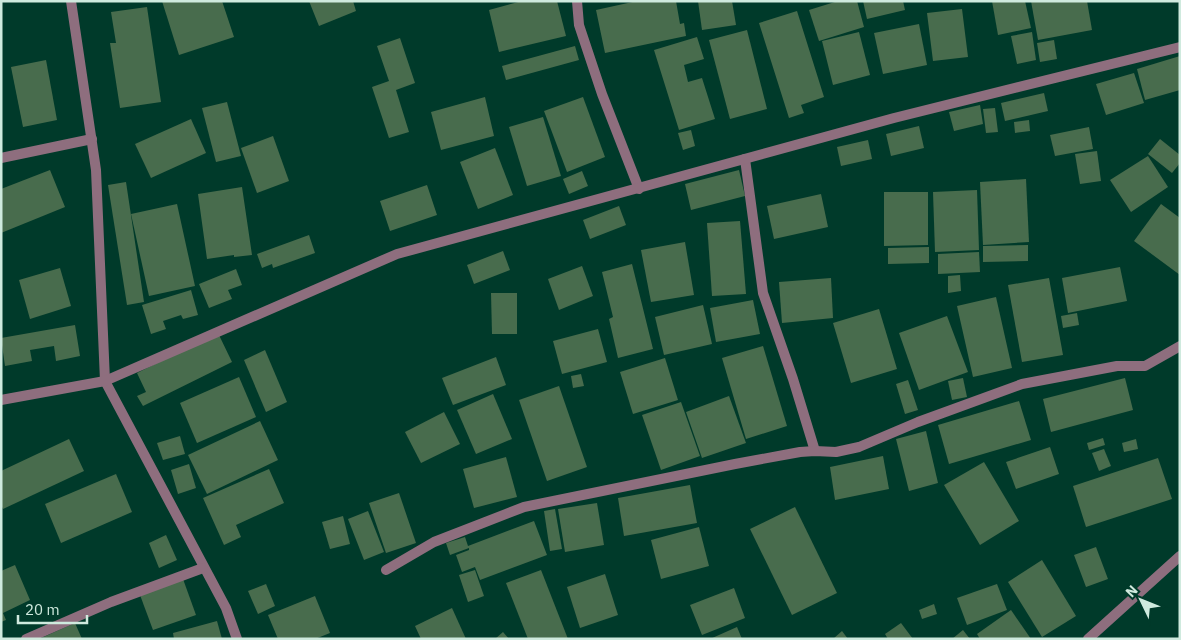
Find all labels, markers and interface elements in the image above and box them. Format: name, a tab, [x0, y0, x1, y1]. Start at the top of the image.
north arrow	[1116, 575, 1166, 625]
text: N	[1121, 581, 1142, 601]
scale bar	[18, 592, 86, 624]
text: 20 m	[25, 600, 60, 619]

